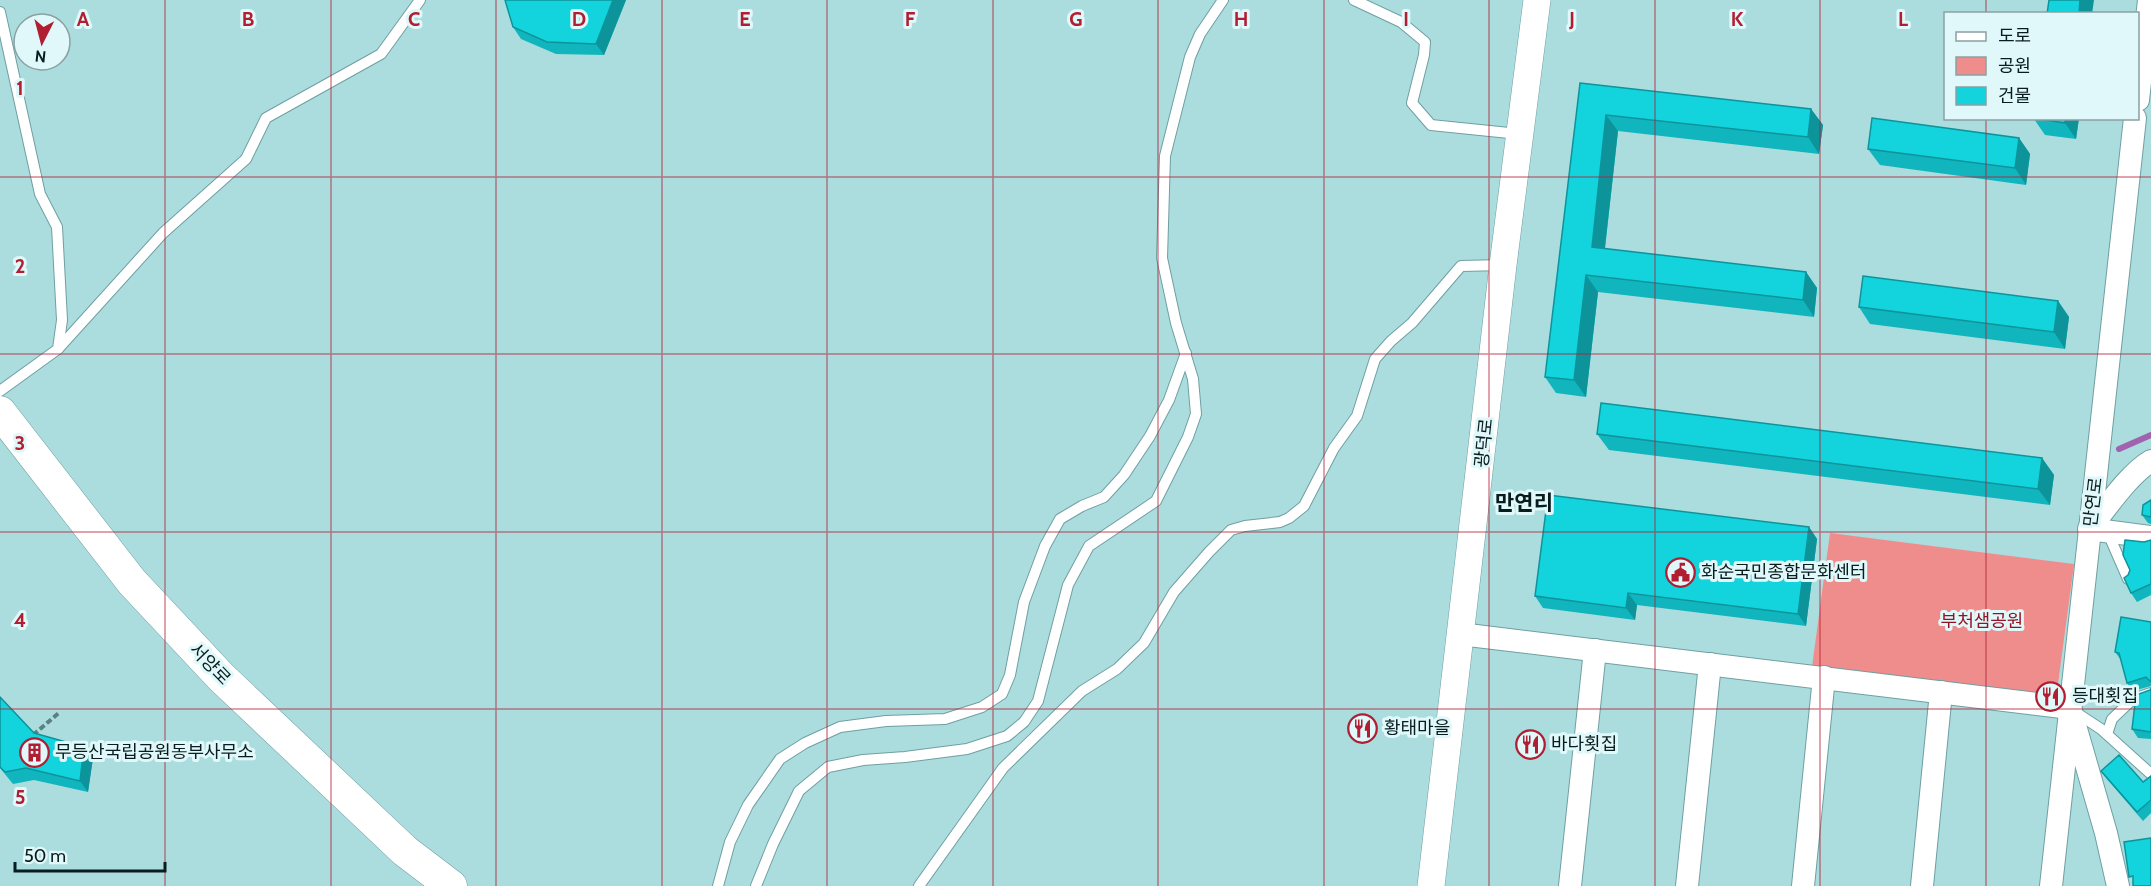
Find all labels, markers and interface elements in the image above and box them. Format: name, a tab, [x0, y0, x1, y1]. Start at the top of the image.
text: A	[77, 7, 90, 31]
text: B	[242, 7, 254, 31]
text: C	[408, 7, 420, 31]
text: D	[572, 7, 586, 31]
text: E	[739, 7, 751, 31]
text: F	[905, 7, 916, 31]
text: G	[1069, 7, 1083, 31]
text: H	[1234, 7, 1248, 31]
text: I	[1403, 7, 1409, 31]
text: J	[1568, 7, 1575, 31]
text: K	[1731, 7, 1744, 31]
text: L	[1898, 7, 1908, 31]
north arrow	[12, 12, 72, 72]
legend	[1944, 12, 2139, 120]
text: 도로	[1998, 25, 2031, 47]
text: N	[34, 46, 47, 66]
text: 공원	[1998, 55, 2031, 77]
text: 1	[16, 76, 24, 100]
text: 건물	[1998, 85, 2031, 107]
text: 2	[15, 254, 25, 278]
street label: 광덕로	[1470, 417, 1498, 469]
text: 3	[15, 431, 25, 455]
street label: 만연로	[2079, 476, 2107, 528]
district label: 만연리	[1495, 490, 1553, 515]
public building icon: 화순국민종합문화센터	[1664, 556, 1696, 588]
place label: 화순국민종합문화센터	[1701, 561, 1867, 583]
text: 4	[14, 608, 26, 632]
park label: 부처샘공원	[1941, 610, 2023, 632]
street label: 서양로	[185, 638, 235, 690]
restaurant icon: 등대횟집	[2035, 680, 2067, 712]
place label: 등대횟집	[2072, 685, 2138, 707]
restaurant icon: 황태마을	[1347, 712, 1379, 744]
place label: 황태마을	[1384, 717, 1450, 739]
restaurant icon: 바다횟집	[1514, 728, 1546, 760]
place label: 바다횟집	[1551, 733, 1617, 755]
building icon: 무등산국립공원동부사무소	[18, 736, 50, 768]
place label: 무등산국립공원동부사무소	[55, 741, 254, 763]
text: 5	[15, 785, 25, 809]
scale bar	[15, 835, 165, 873]
text: 50 m	[24, 845, 66, 867]

